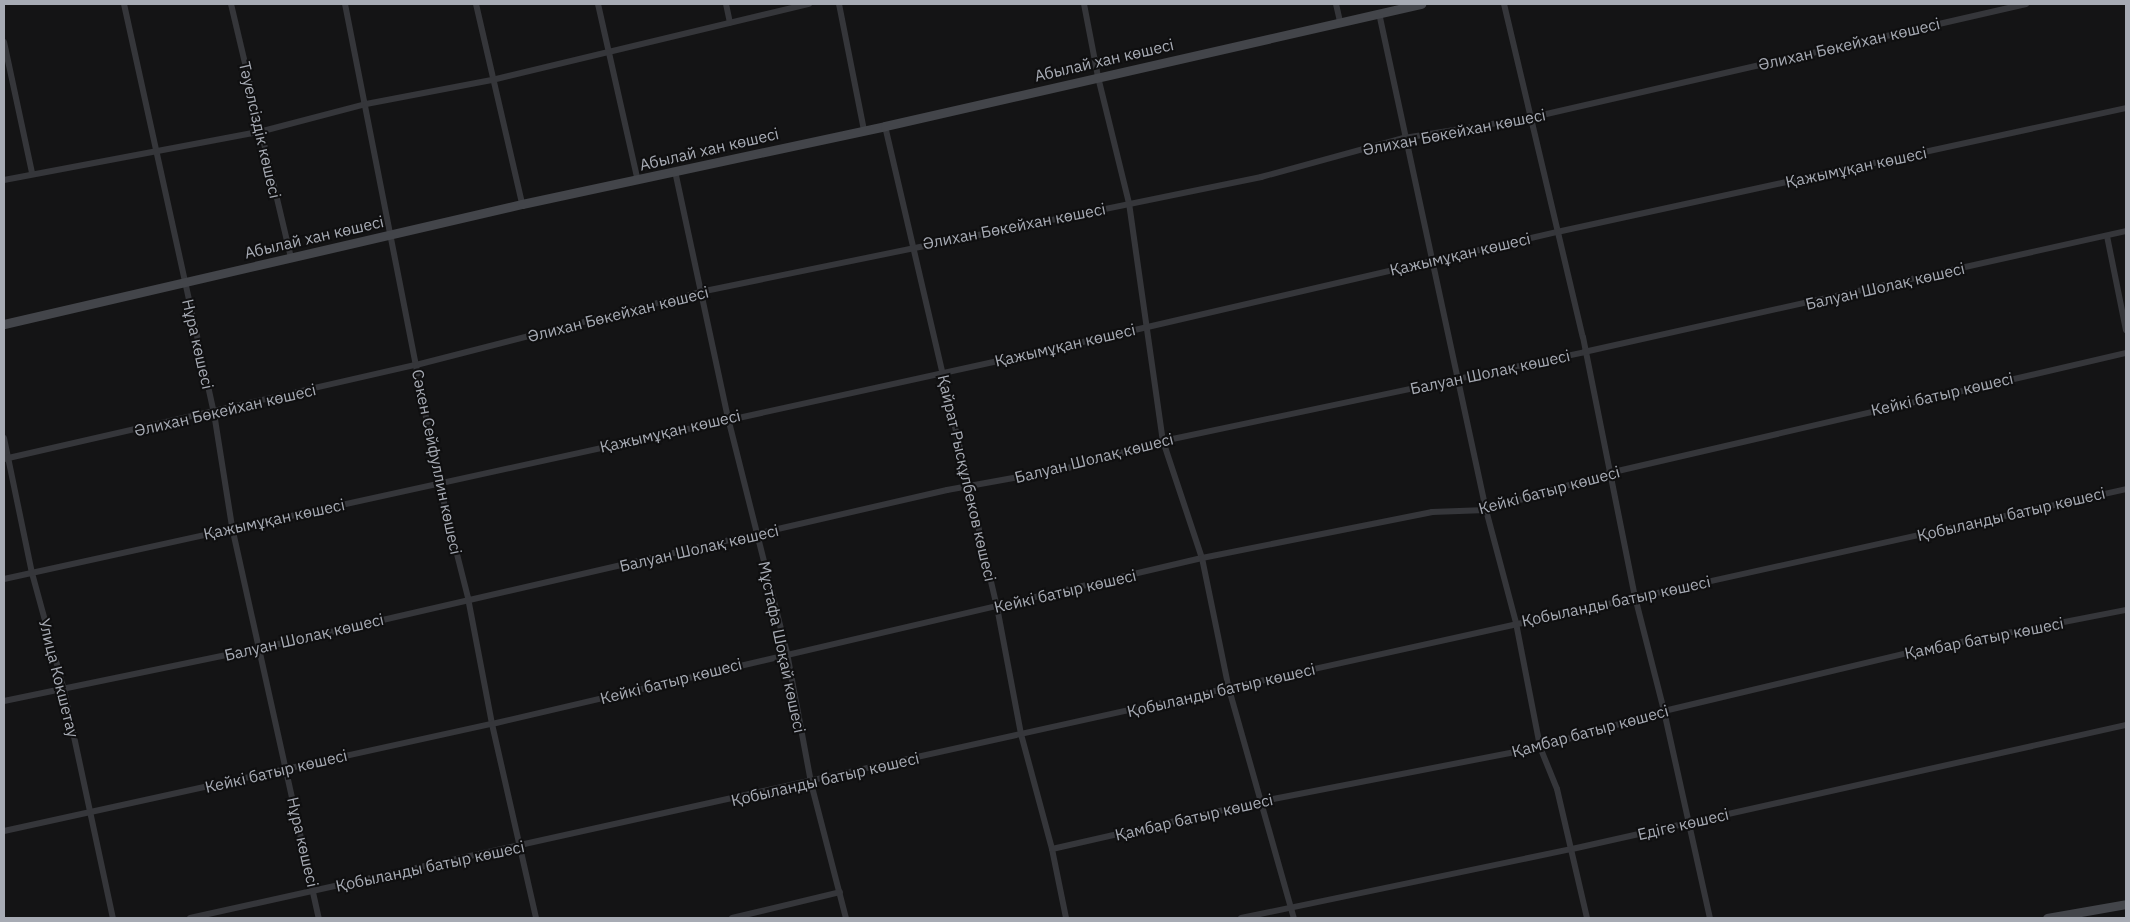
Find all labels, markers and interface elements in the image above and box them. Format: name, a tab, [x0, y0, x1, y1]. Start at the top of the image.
street label: Әлихан Бөкейхан көшесі	[1756, 14, 1942, 74]
street label: Абылай хан көшесі	[1032, 35, 1176, 85]
street label: Тәуелсіздік көшесі	[235, 60, 285, 200]
street label: Әлихан Бөкейхан көшесі	[1361, 105, 1547, 159]
street label: Абылай хан көшесі	[637, 124, 781, 174]
street label: Қажымұқан көшесі	[1784, 143, 1928, 191]
street label: Әлихан Бөкейхан көшесі	[921, 199, 1107, 253]
street label: Абылай хан көшесі	[242, 212, 386, 262]
street label: Қажымұқан көшесі	[1388, 228, 1532, 280]
street label: Балуан Шолақ көшесі	[1803, 258, 1967, 314]
street label: Әлихан Бөкейхан көшесі	[525, 282, 711, 346]
street label: Нұра көшесі	[178, 297, 218, 391]
street label: Қажымұқан көшесі	[993, 319, 1137, 371]
street label: Балуан Шолақ көшесі	[1408, 346, 1572, 398]
street label: Сәкен Сейфуллин көшесі	[408, 368, 466, 556]
street label: Кейкі батыр көшесі	[1869, 368, 2015, 420]
street label: Қайрат Рысқұлбеков көшесі	[934, 373, 1000, 583]
street label: Әлихан Бөкейхан көшесі	[132, 380, 318, 440]
street label: Қажымұқан көшесі	[598, 405, 742, 457]
street label: Балуан Шолақ көшесі	[1013, 429, 1175, 487]
street label: Кейкі батыр көшесі	[1476, 462, 1622, 518]
street label: Қобыланды батыр көшесі	[1915, 483, 2107, 545]
street label: Қажымұқан көшесі	[202, 495, 346, 543]
street label: Балуан Шолақ көшесі	[617, 520, 781, 576]
street label: Мұстафа Шоқай көшесі	[754, 559, 810, 735]
street label: Кейкі батыр көшесі	[992, 565, 1138, 617]
street label: Қобыланды батыр көшесі	[1520, 572, 1712, 630]
street label: Балуан Шолақ көшесі	[222, 609, 386, 665]
street label: Қамбар батыр көшесі	[1903, 613, 2065, 663]
street label: Улица Кокшетау	[35, 616, 83, 740]
street label: Кейкі батыр көшесі	[598, 654, 744, 708]
street label: Қобыланды батыр көшесі	[1125, 659, 1317, 721]
street label: Қамбар батыр көшесі	[1510, 701, 1670, 761]
street label: Кейкі батыр көшесі	[203, 745, 349, 797]
street label: Қобыланды батыр көшесі	[729, 748, 921, 810]
street label: Қамбар батыр көшесі	[1113, 789, 1275, 845]
street label: Нұра көшесі	[283, 795, 323, 889]
street label: Едіге көшесі	[1635, 804, 1731, 844]
street label: Қобыланды батыр көшесі	[334, 837, 526, 895]

